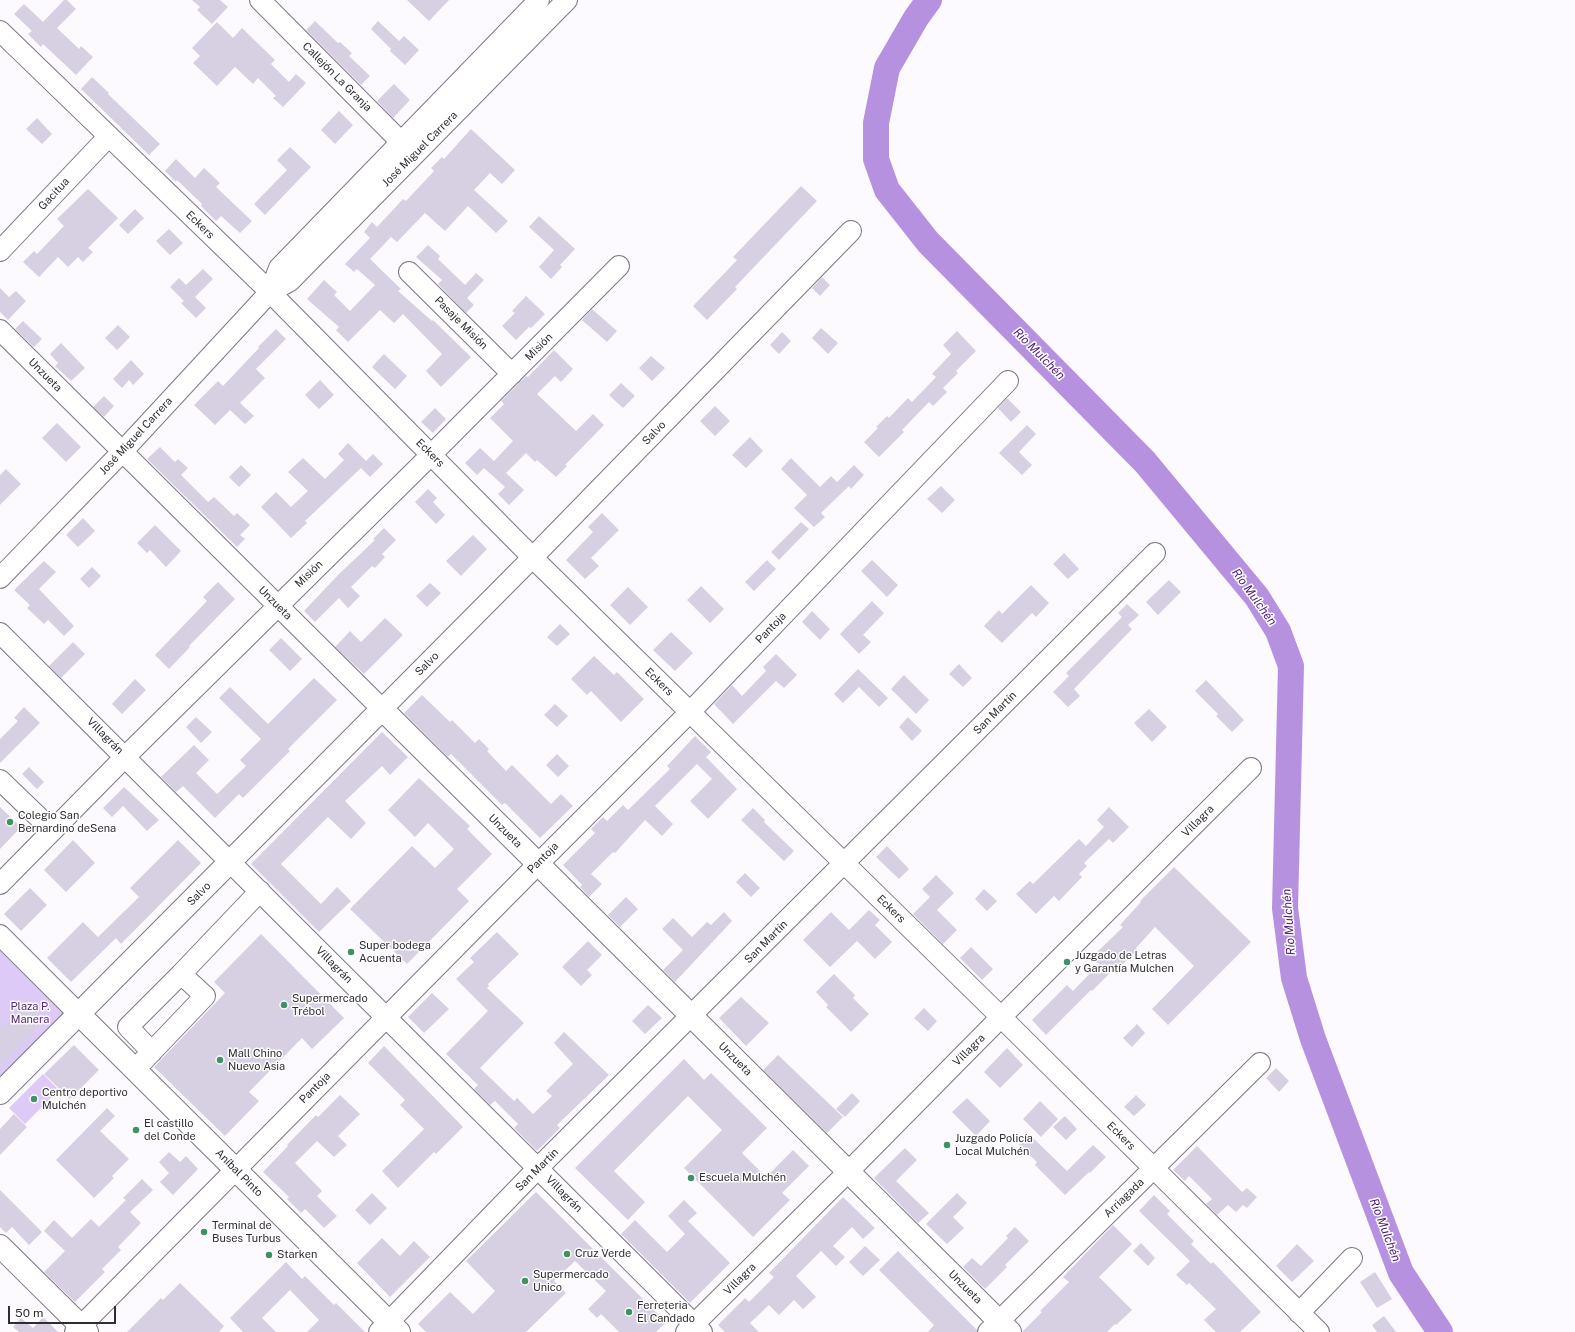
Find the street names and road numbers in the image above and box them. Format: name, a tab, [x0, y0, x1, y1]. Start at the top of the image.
street label: Callejón La Granja	[300, 40, 374, 114]
street label: José Miguel Carrera	[380, 109, 460, 189]
street label: Gacitua	[36, 175, 72, 213]
street label: Eckers	[183, 208, 217, 242]
street label: Pasaje Misión	[432, 294, 490, 352]
street label: Misión	[523, 331, 555, 363]
street label: Unzueta	[25, 355, 65, 395]
street label: José Miguel Carrera	[97, 394, 175, 478]
street label: Salvo	[639, 418, 669, 448]
street label: Eckers	[413, 436, 447, 470]
street label: Misión	[292, 558, 326, 590]
street label: Unzueta	[255, 583, 295, 623]
street label: Pantoja	[753, 610, 789, 646]
street label: Salvo	[412, 649, 442, 679]
street label: Eckers	[642, 665, 676, 699]
street label: San Martín	[971, 689, 1019, 737]
street label: Villagrán	[84, 715, 126, 757]
street label: Villagra	[1179, 802, 1217, 840]
street label: Unzueta	[485, 811, 525, 851]
street label: Pantoja	[525, 840, 561, 876]
street label: Salvo	[184, 879, 214, 909]
street label: Eckers	[874, 892, 908, 926]
street label: San Martín	[742, 918, 790, 966]
street label: Villagrán	[313, 944, 355, 986]
street label: Villagra	[950, 1031, 988, 1069]
street label: Unzueta	[715, 1039, 755, 1079]
street label: Pantoja	[297, 1070, 333, 1106]
street label: Eckers	[1104, 1119, 1138, 1153]
street label: San Martín	[513, 1146, 561, 1194]
street label: Aníbal Pinto	[213, 1147, 265, 1199]
street label: Villagrán	[543, 1173, 585, 1215]
street label: Arriagada	[1101, 1176, 1147, 1220]
street label: Villagra	[721, 1260, 759, 1298]
street label: Unzueta	[945, 1267, 985, 1307]

